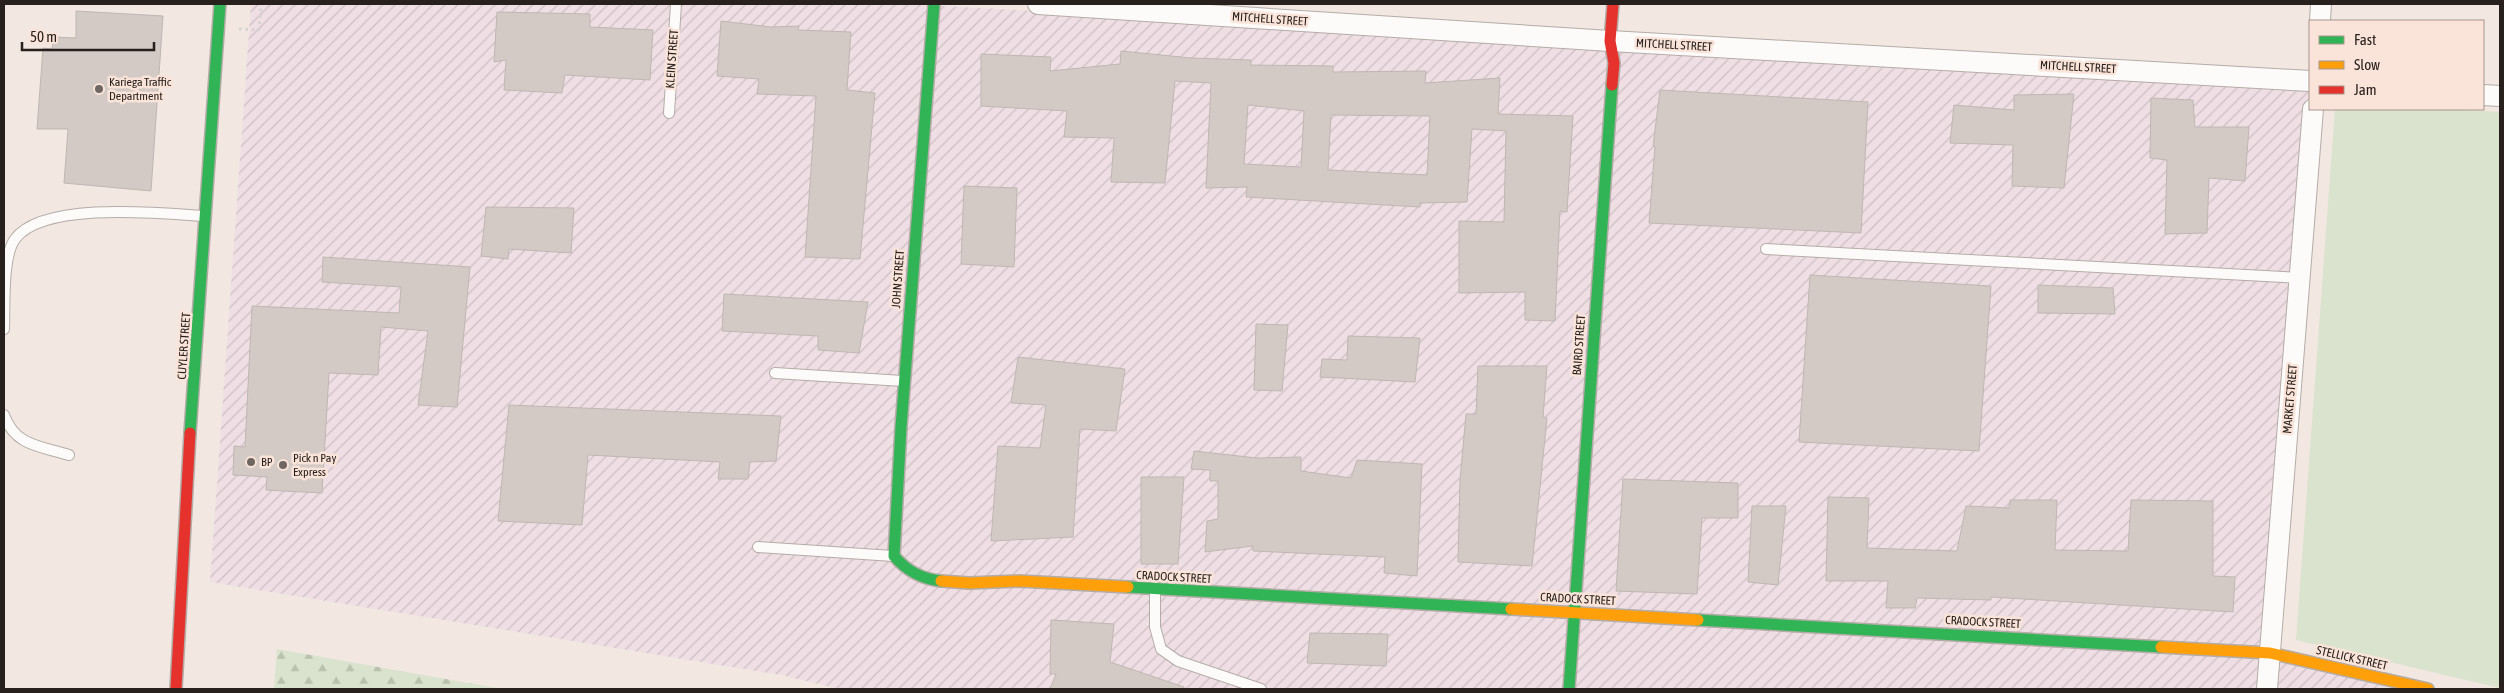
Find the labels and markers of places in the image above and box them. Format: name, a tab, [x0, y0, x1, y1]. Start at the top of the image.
place label: Kariega Traffic Department	[109, 75, 172, 103]
marker: Kariega Traffic Department	[93, 83, 105, 95]
place label: Pick n Pay Express	[293, 451, 336, 479]
place label: BP	[261, 455, 273, 469]
marker: BP	[245, 456, 257, 468]
marker: Pick n Pay Express	[277, 459, 289, 471]

